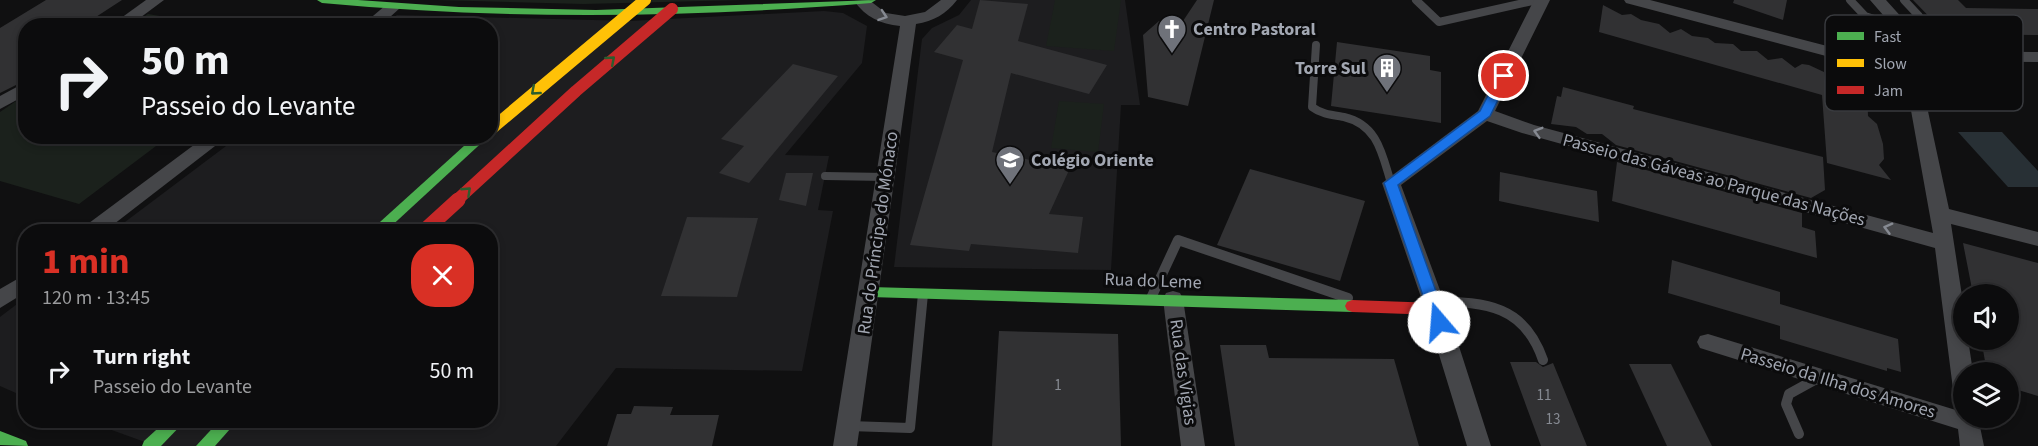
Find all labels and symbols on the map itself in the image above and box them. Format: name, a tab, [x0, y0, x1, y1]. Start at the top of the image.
one-way arrow	[877, 9, 888, 22]
church icon: Centro Pastoral	[1156, 13, 1188, 55]
legend	[1825, 15, 2023, 111]
place label: Centro Pastoral	[1193, 17, 1316, 42]
text: Fast	[1874, 26, 1902, 48]
pin	[1478, 50, 1529, 101]
building icon: Torre Sul	[1371, 52, 1403, 94]
text: Slow	[1874, 53, 1907, 75]
one-way arrow	[604, 56, 615, 67]
place label: Torre Sul	[1295, 56, 1366, 81]
text: Jam	[1874, 80, 1903, 102]
one-way arrow	[531, 84, 542, 95]
one-way arrow	[1533, 126, 1543, 139]
street label: Passeio das Gáveas ao Parque das Nações	[1560, 128, 1868, 232]
street label: Rua do Príncipe do Mónaco	[851, 130, 905, 336]
school or university icon: Colégio Oriente	[994, 144, 1026, 186]
place label: Colégio Oriente	[1031, 148, 1154, 173]
one-way arrow	[460, 187, 470, 198]
one-way arrow	[1883, 223, 1893, 235]
street label: Rua do Leme	[1104, 267, 1202, 295]
position arrow	[1407, 290, 1471, 354]
street label: Rua das Vigias	[1163, 317, 1203, 427]
street label: Passeio da Ilha dos Amores	[1737, 341, 1939, 425]
house number: 1	[1054, 375, 1062, 396]
house number: 11	[1537, 385, 1551, 406]
house number: 13	[1546, 409, 1560, 430]

